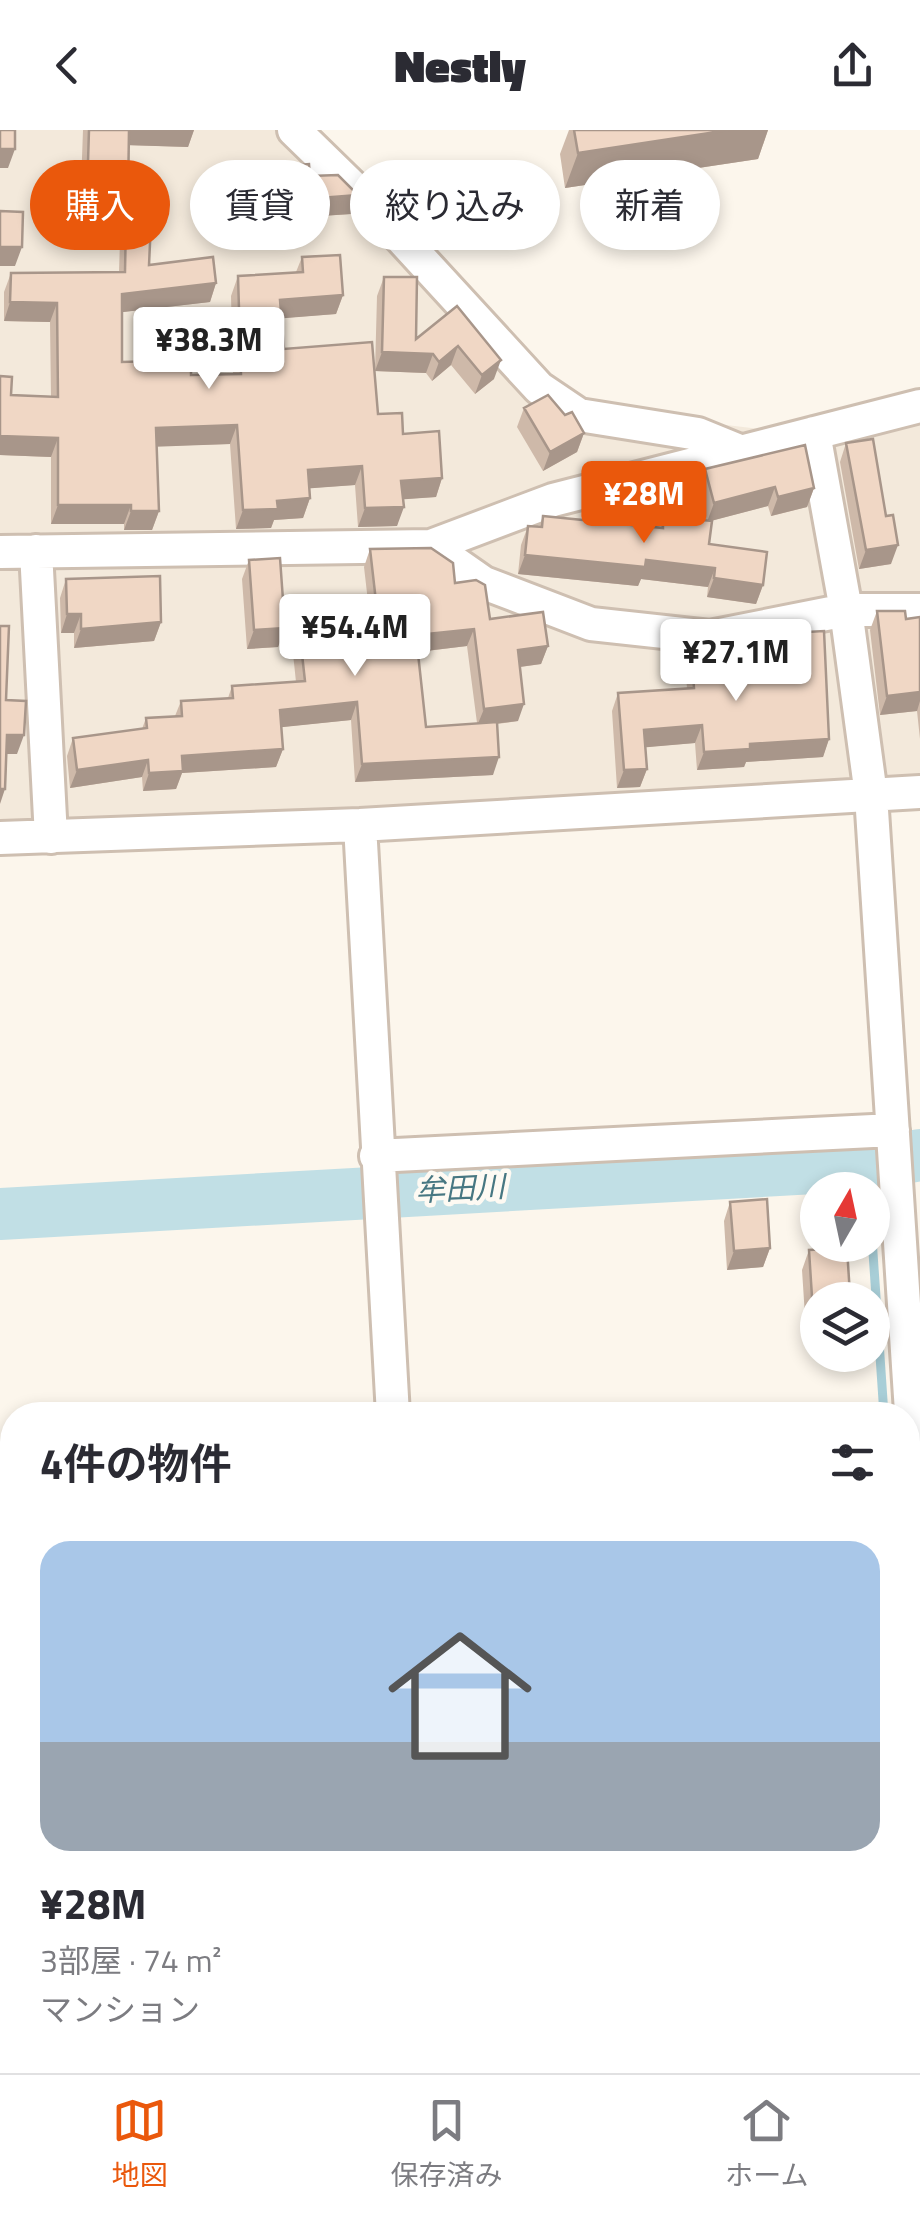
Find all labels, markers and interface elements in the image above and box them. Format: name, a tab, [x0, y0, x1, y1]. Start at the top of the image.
text: Nestly	[394, 31, 526, 99]
icon: back	[40, 38, 95, 93]
icon: share	[825, 38, 880, 93]
chip: 購入	[30, 160, 170, 250]
chip: 賃貸	[190, 160, 330, 250]
chip: 絞り込み	[350, 160, 560, 250]
chip: 新着	[580, 160, 720, 250]
pin: ¥38.3M	[128, 307, 290, 392]
text: ¥38.3M	[155, 315, 263, 363]
pin: ¥28M	[585, 461, 703, 546]
text: ¥28M	[603, 469, 685, 517]
pin: ¥54.4M	[274, 594, 436, 679]
text: ¥54.4M	[301, 602, 409, 650]
pin: ¥27.1M	[655, 619, 817, 704]
text: ¥27.1M	[682, 627, 790, 675]
water label: 牟田川	[414, 1163, 509, 1213]
north arrow	[800, 1172, 890, 1262]
map controls	[800, 1172, 890, 1372]
button: layers	[800, 1282, 890, 1372]
text: 4件の物件	[40, 1431, 232, 1495]
icon: filters	[825, 1435, 880, 1490]
icon: home	[370, 1606, 550, 1786]
text: ¥28M	[40, 1871, 147, 1935]
text: 3部屋 · 74 m²	[40, 1936, 222, 1984]
text: マンション	[40, 1985, 200, 2033]
tab: 地図	[111, 2093, 167, 2196]
tab: 保存済み	[390, 2093, 502, 2196]
tab: ホーム	[725, 2093, 809, 2196]

